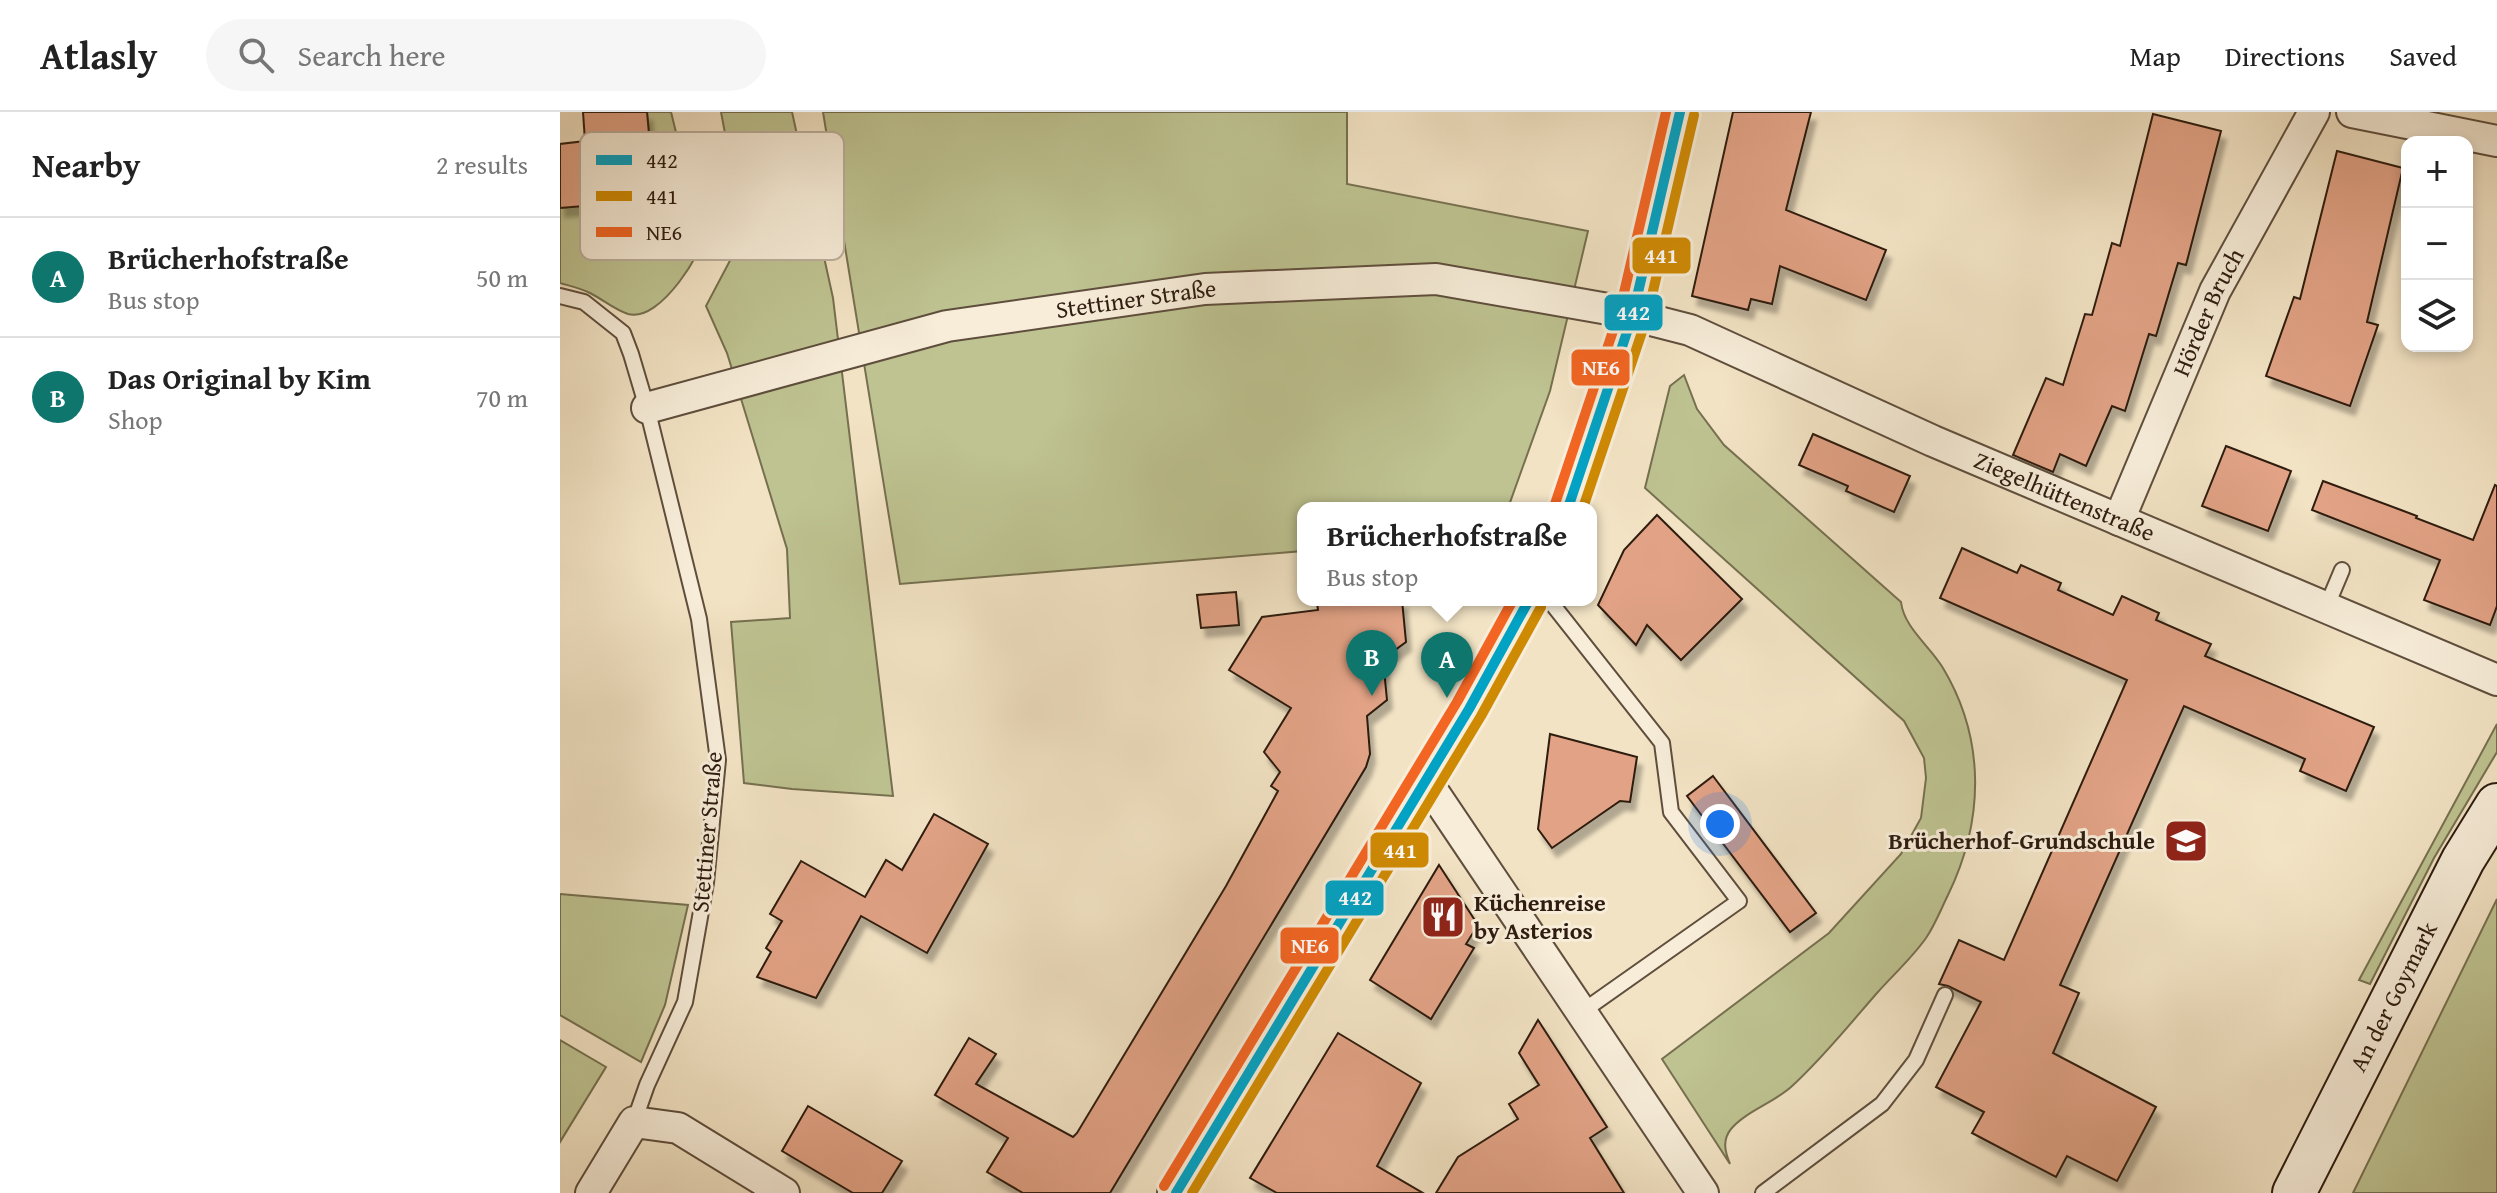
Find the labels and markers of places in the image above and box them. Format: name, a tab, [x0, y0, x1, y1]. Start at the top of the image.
pin: B	[1346, 630, 1398, 696]
pin: A	[1421, 632, 1473, 698]
school or university icon: Brücherhof-Grundschule	[2162, 817, 2210, 865]
place label: Brücherhof-Grundschule	[1888, 823, 2155, 858]
place label: Küchenreise by Asterios	[1474, 885, 1606, 948]
restaurant icon: Küchenreise by Asterios	[1419, 893, 1467, 941]

